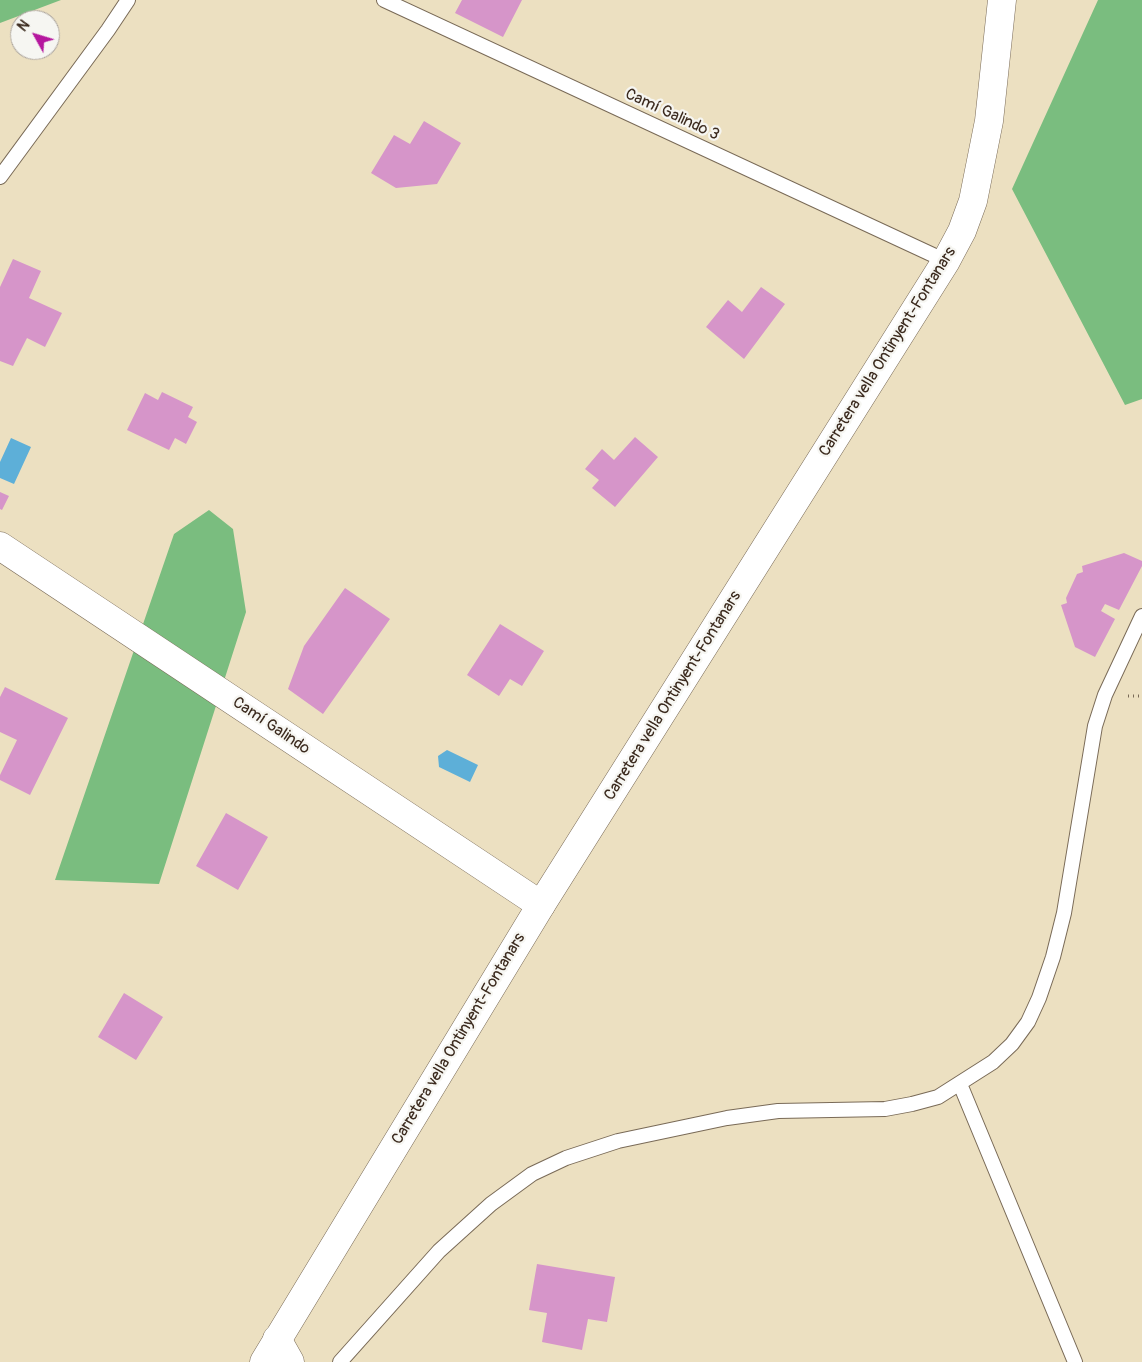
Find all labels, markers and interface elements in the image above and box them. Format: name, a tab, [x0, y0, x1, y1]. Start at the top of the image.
north arrow	[10, 10, 60, 60]
text: N	[14, 17, 33, 35]
street label: Camí Galindo 3	[622, 85, 722, 145]
street label: Carretera vella Ontinyent-Fontanars	[815, 244, 961, 460]
street label: Carretera vella Ontinyent-Fontanars	[600, 588, 746, 804]
street label: Camí Galindo	[229, 693, 313, 759]
street label: Carretera vella Ontinyent-Fontanars	[388, 930, 530, 1148]

